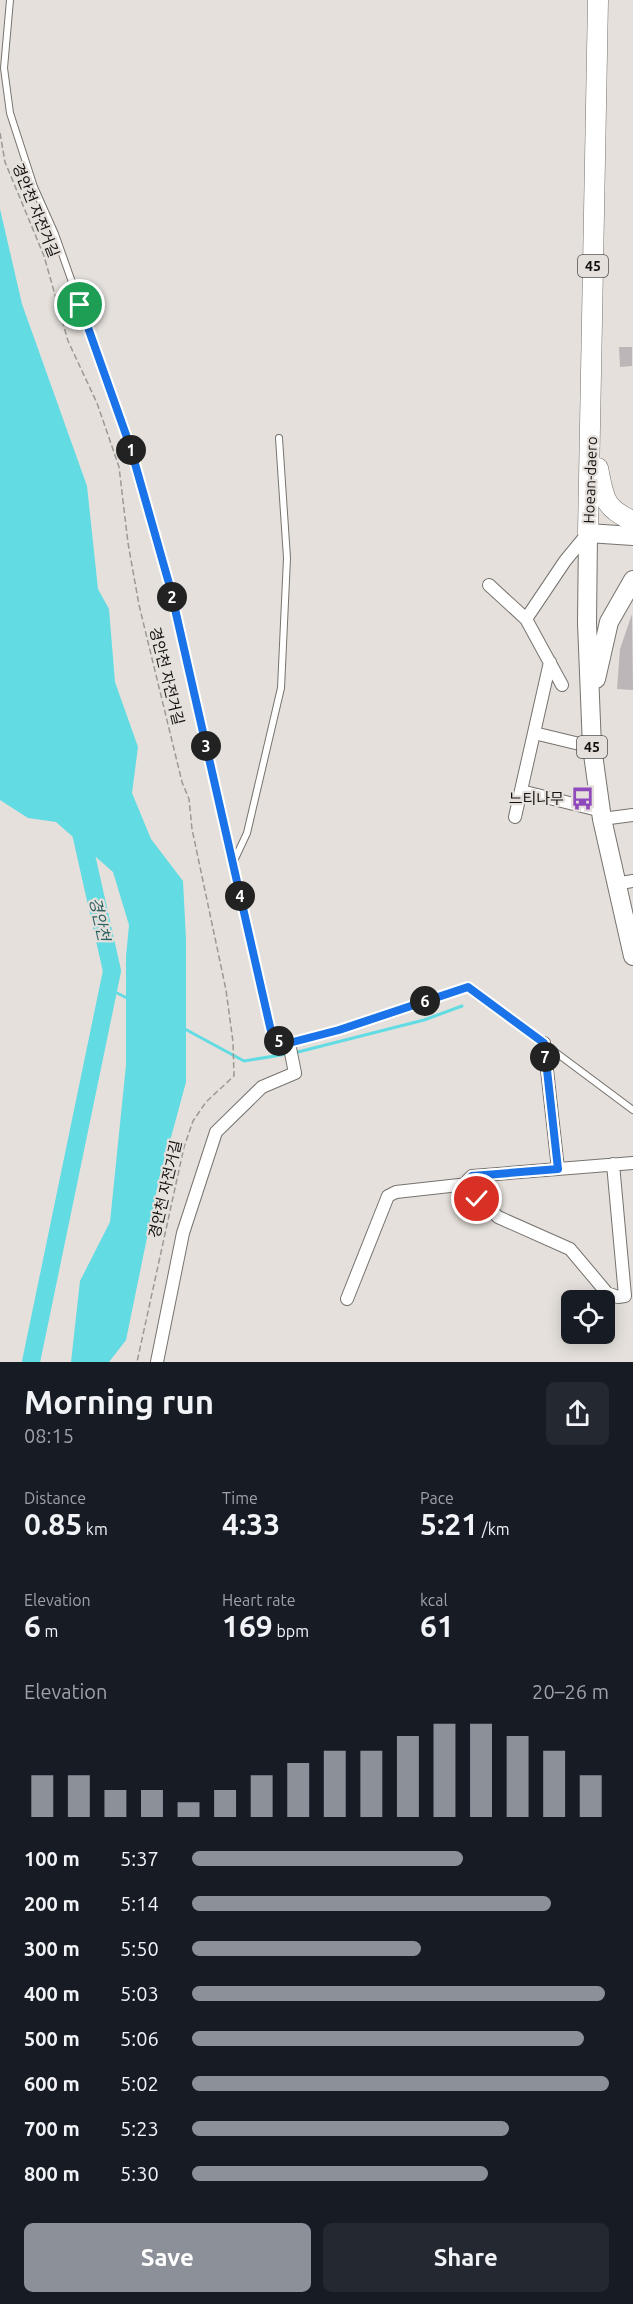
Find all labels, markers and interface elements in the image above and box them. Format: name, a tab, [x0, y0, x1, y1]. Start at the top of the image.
street label: 경안천 자전거길	[9, 160, 63, 260]
road number: 45	[578, 255, 608, 277]
pin	[54, 279, 105, 330]
icon: arrive	[63, 288, 96, 321]
pin: 1	[116, 435, 146, 465]
street label: Hoean-daero	[580, 436, 600, 524]
text: 1	[126, 441, 136, 459]
pin: 2	[157, 582, 187, 612]
text: 2	[167, 588, 177, 606]
street label: 경안천 자전거길	[147, 625, 187, 727]
pin: 3	[191, 731, 221, 761]
road number: 45	[577, 736, 607, 758]
text: 3	[201, 737, 211, 755]
bus stop icon: 느티나무	[569, 785, 595, 811]
place label: 느티나무	[509, 790, 564, 807]
pin: 4	[225, 881, 255, 911]
text: 4	[235, 887, 245, 905]
water label: 경안천	[86, 895, 114, 945]
pin: 6	[410, 986, 440, 1016]
text: 6	[420, 992, 430, 1010]
pin: 5	[264, 1026, 294, 1056]
text: 5	[274, 1032, 284, 1050]
pin: 7	[530, 1042, 560, 1072]
text: 7	[540, 1048, 550, 1066]
street label: 경안천 자전거길	[145, 1138, 185, 1240]
pin	[451, 1173, 502, 1224]
icon: check	[460, 1182, 493, 1215]
map controls	[561, 1290, 615, 1344]
button: locate	[561, 1290, 615, 1344]
button: share	[546, 1382, 609, 1445]
text: Morning run	[24, 1383, 214, 1420]
text: 08:15	[24, 1424, 74, 1447]
text: Distance	[24, 1489, 86, 1507]
text: Time	[222, 1489, 258, 1507]
text: Pace	[420, 1489, 454, 1507]
text: 0.85	[24, 1507, 82, 1541]
text: 4:33	[222, 1507, 280, 1541]
text: 5:21	[420, 1507, 478, 1541]
text: km	[82, 1520, 108, 1538]
text: /km	[478, 1520, 510, 1538]
text: Elevation	[24, 1591, 91, 1609]
text: Heart rate	[222, 1591, 296, 1609]
text: kcal	[420, 1591, 448, 1609]
text: 6	[24, 1609, 41, 1643]
text: 169	[222, 1609, 273, 1643]
text: 61	[420, 1609, 454, 1643]
text: m	[41, 1622, 58, 1640]
text: bpm	[273, 1622, 309, 1640]
text: Elevation	[24, 1680, 107, 1703]
text: 20–26 m	[532, 1680, 609, 1703]
text: 100 m	[24, 1847, 80, 1870]
text: 5:37	[120, 1847, 159, 1870]
text: 200 m	[24, 1892, 80, 1915]
text: 5:14	[120, 1892, 159, 1915]
text: 300 m	[24, 1937, 80, 1960]
text: 5:50	[120, 1937, 159, 1960]
text: 400 m	[24, 1982, 80, 2005]
text: 5:03	[120, 1982, 159, 2005]
text: 500 m	[24, 2027, 80, 2050]
text: 5:06	[120, 2027, 159, 2050]
text: 600 m	[24, 2072, 80, 2095]
text: 5:02	[120, 2072, 159, 2095]
text: 700 m	[24, 2117, 80, 2140]
text: 5:23	[120, 2117, 159, 2140]
text: 800 m	[24, 2162, 80, 2185]
text: 5:30	[120, 2162, 159, 2185]
button: Save	[24, 2223, 311, 2292]
button: Share	[323, 2223, 609, 2292]

